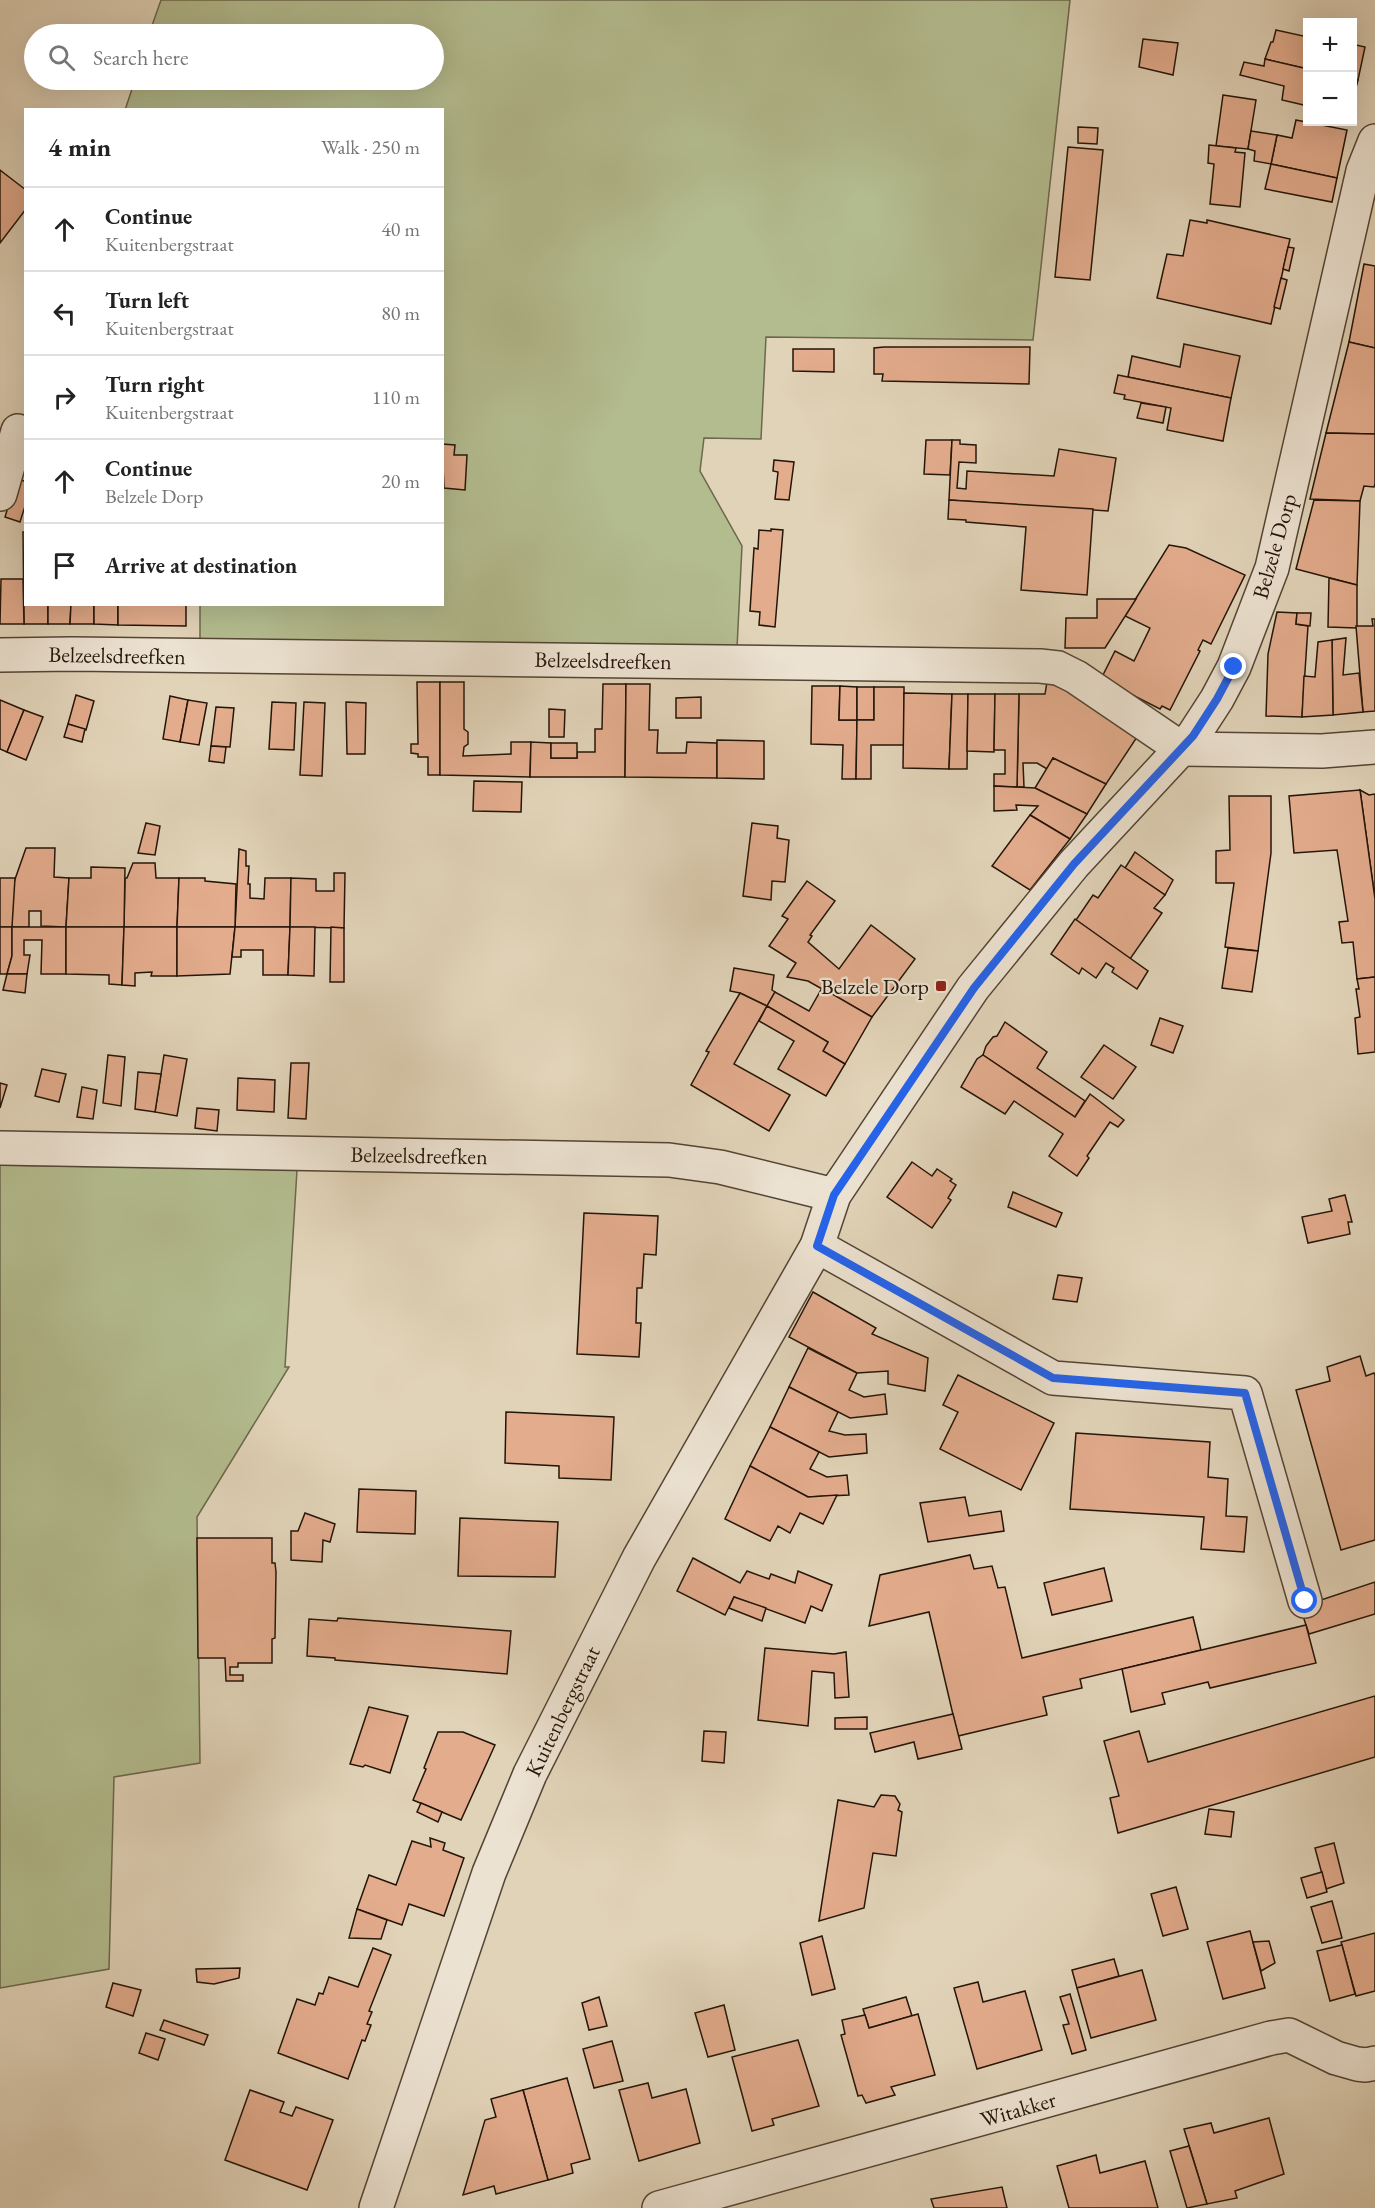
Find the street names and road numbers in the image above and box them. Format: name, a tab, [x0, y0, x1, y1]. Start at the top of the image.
street label: Belzele Dorp	[1246, 490, 1303, 602]
street label: Belzeelsdreefken	[48, 640, 186, 671]
street label: Belzeelsdreefken	[534, 645, 672, 676]
street label: Belzeelsdreefken	[350, 1140, 488, 1171]
street label: Kuitenbergstraat	[518, 1641, 607, 1781]
street label: Witakker	[977, 2085, 1060, 2134]

